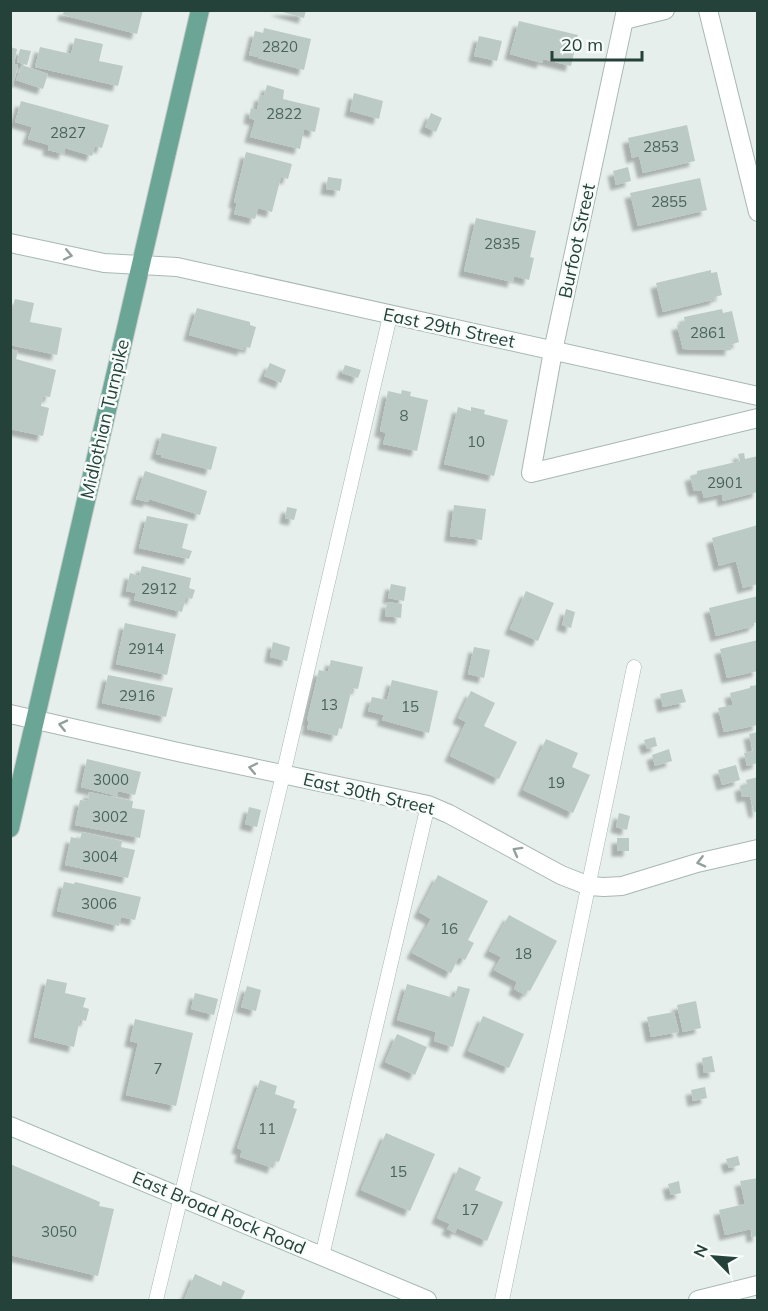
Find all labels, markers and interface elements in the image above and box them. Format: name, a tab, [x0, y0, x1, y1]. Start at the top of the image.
scale bar	[552, 24, 642, 62]
text: 20 m	[561, 33, 603, 56]
house number: 2820	[262, 37, 298, 56]
house number: 2822	[266, 104, 302, 123]
house number: 2827	[50, 123, 86, 142]
house number: 2853	[643, 137, 679, 156]
street label: Burfoot Street	[553, 181, 600, 300]
house number: 2855	[651, 192, 687, 211]
house number: 2835	[484, 234, 520, 253]
one-way arrow	[62, 248, 72, 261]
street label: East 29th Street	[381, 302, 517, 353]
house number: 2861	[690, 323, 726, 342]
street label: Midlothian Turnpike	[75, 337, 134, 501]
house number: 8	[399, 406, 409, 425]
house number: 10	[467, 432, 485, 451]
house number: 2901	[707, 473, 743, 492]
house number: 2912	[141, 579, 177, 598]
house number: 2914	[128, 639, 164, 658]
house number: 2916	[119, 686, 155, 705]
house number: 13	[320, 695, 338, 714]
house number: 15	[401, 697, 419, 716]
one-way arrow	[58, 719, 68, 732]
one-way arrow	[249, 763, 259, 776]
street label: East 30th Street	[301, 767, 437, 820]
house number: 3000	[93, 770, 129, 789]
house number: 19	[547, 773, 565, 792]
house number: 3002	[92, 807, 128, 826]
house number: 3004	[82, 847, 118, 866]
one-way arrow	[513, 847, 524, 858]
one-way arrow	[696, 855, 706, 868]
house number: 3006	[81, 894, 117, 913]
house number: 16	[440, 919, 458, 938]
house number: 18	[514, 944, 532, 963]
house number: 7	[153, 1059, 163, 1078]
house number: 11	[258, 1119, 276, 1138]
house number: 15	[389, 1162, 407, 1181]
street label: East Broad Rock Road	[129, 1166, 309, 1259]
house number: 17	[461, 1200, 479, 1219]
house number: 3050	[41, 1222, 77, 1241]
north arrow	[684, 1227, 744, 1287]
text: N	[689, 1241, 712, 1260]

